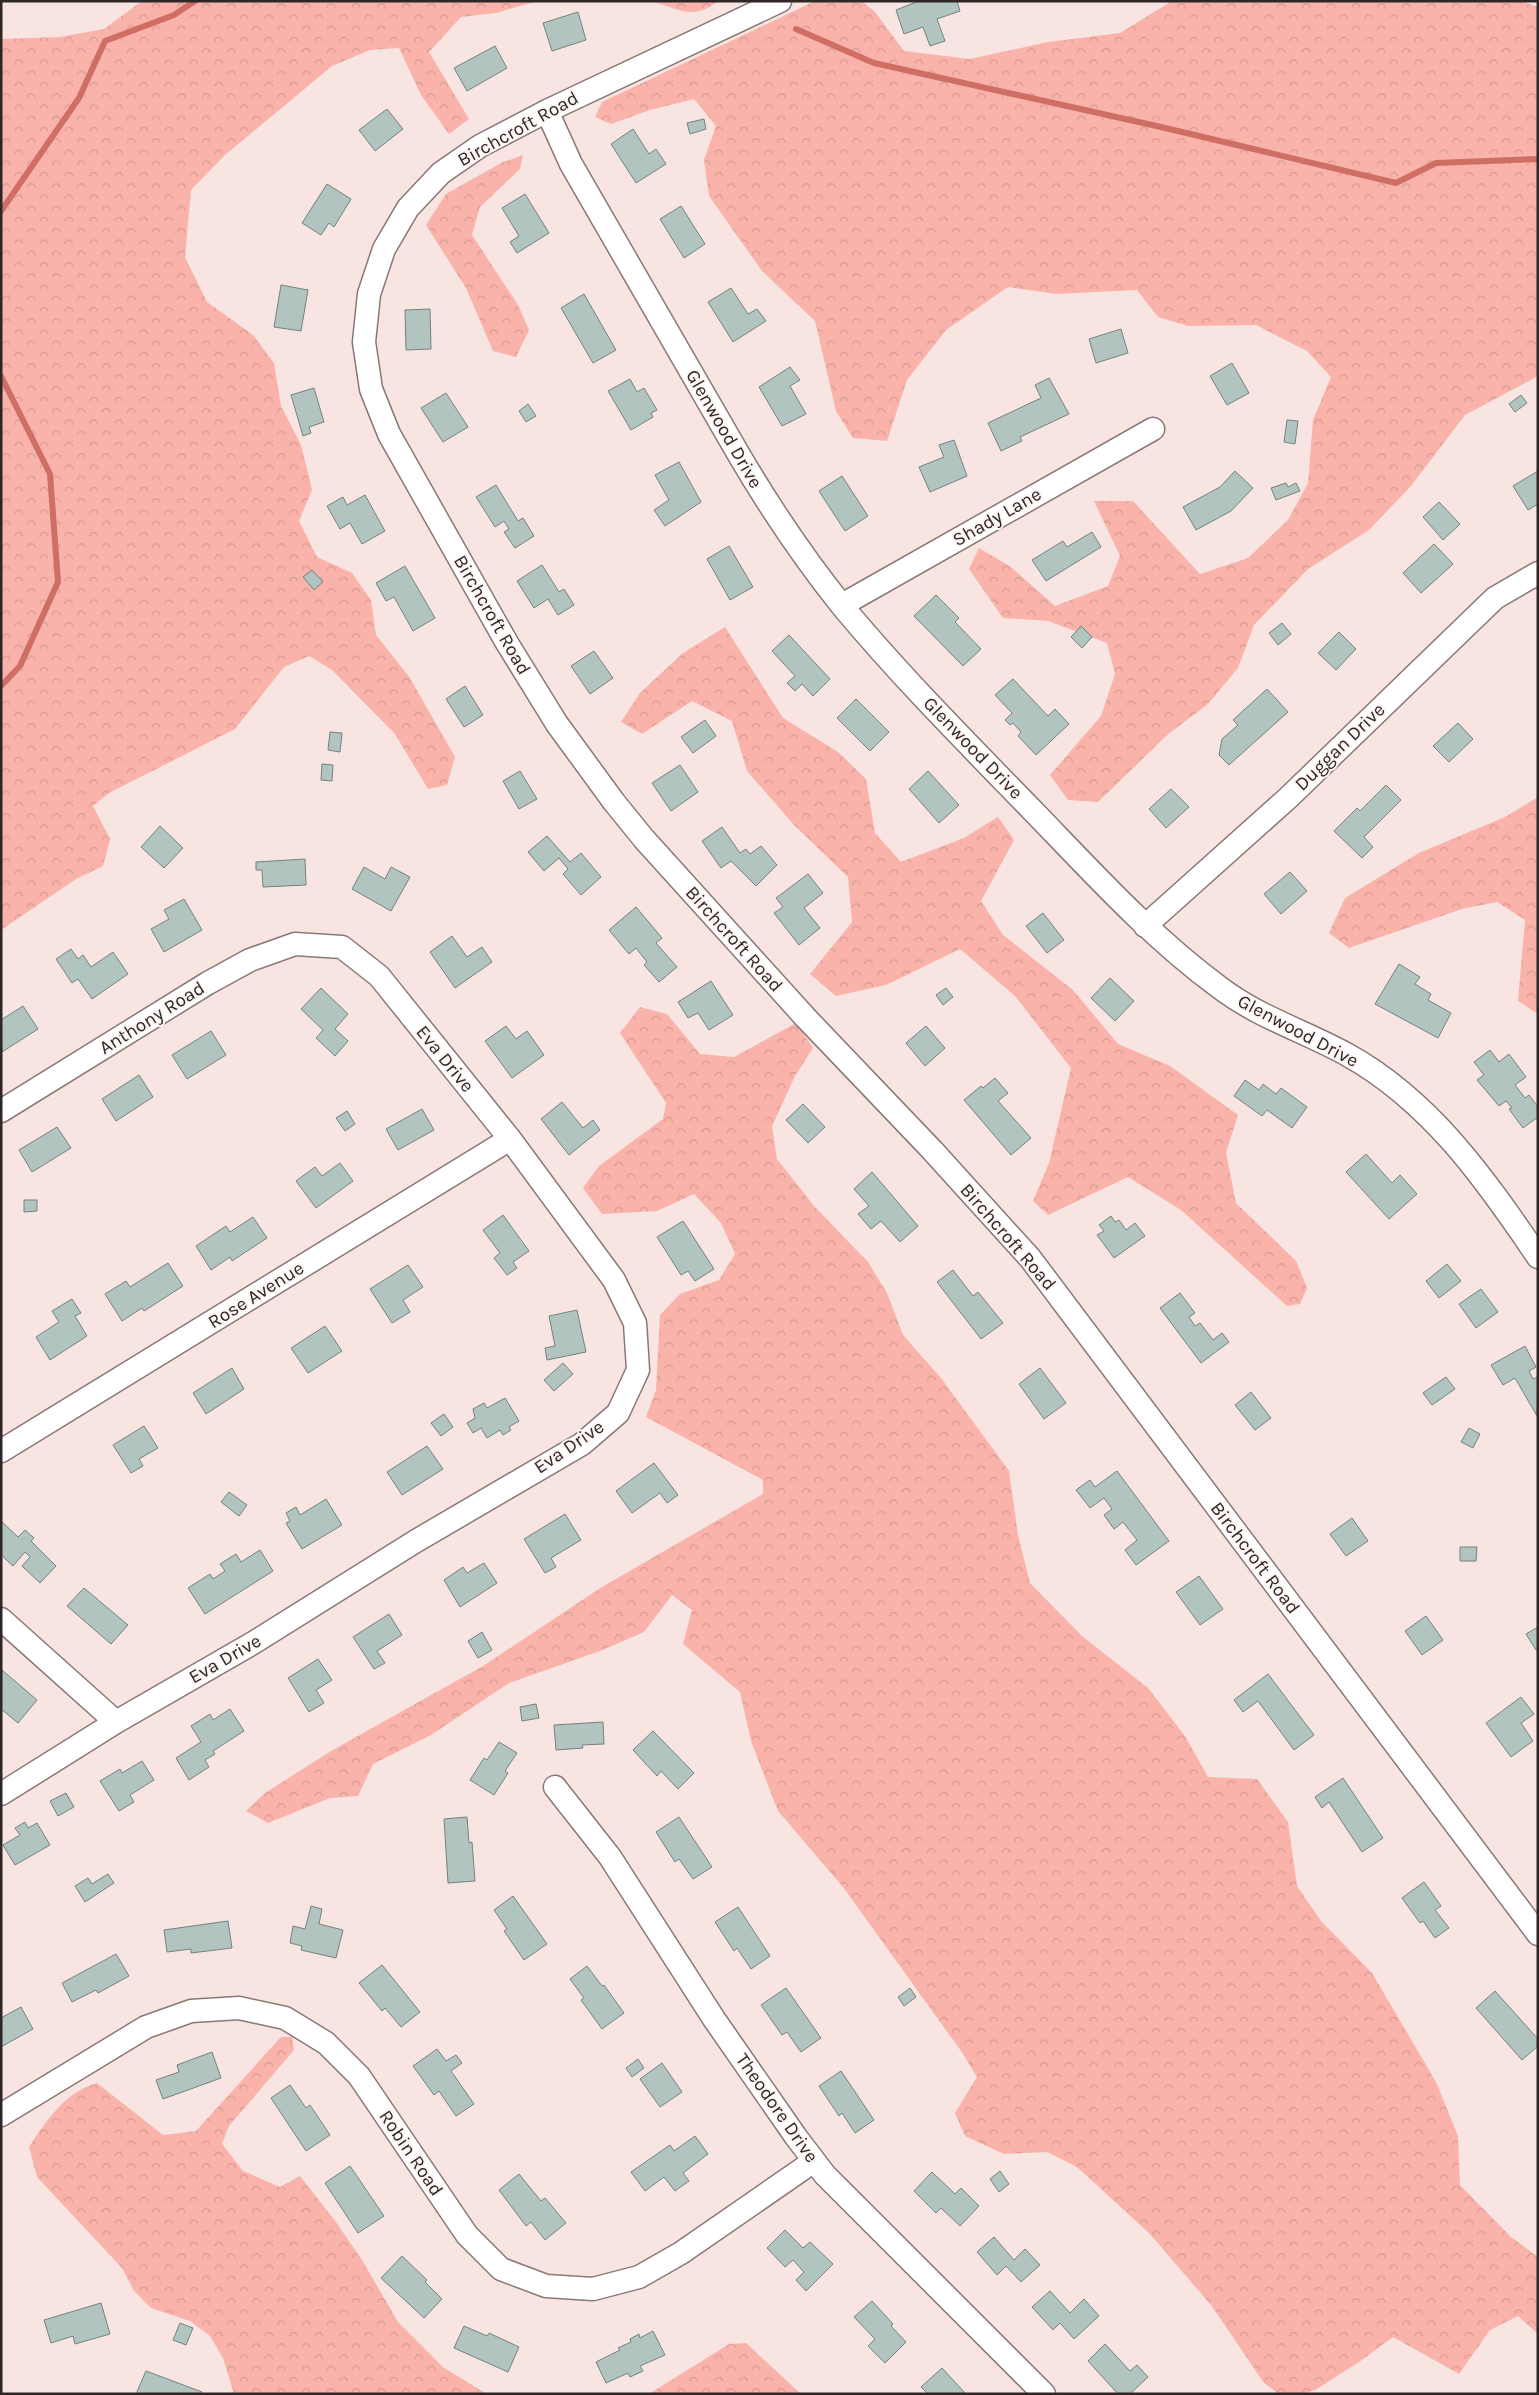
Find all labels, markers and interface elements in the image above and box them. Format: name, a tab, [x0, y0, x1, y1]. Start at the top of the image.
street label: Birchcroft Road	[454, 87, 582, 171]
street label: Glenwood Drive	[681, 366, 767, 492]
street label: Shady Lane	[949, 483, 1045, 551]
street label: Birchcroft Road	[449, 551, 535, 679]
street label: Glenwood Drive	[919, 692, 1027, 804]
street label: Duggan Drive	[1291, 699, 1389, 795]
street label: Birchcroft Road	[681, 882, 787, 996]
street label: Anthony Road	[95, 977, 209, 1059]
street label: Glenwood Drive	[1234, 990, 1362, 1072]
street label: Eva Drive	[411, 1021, 479, 1097]
street label: Birchcroft Road	[956, 1179, 1060, 1295]
street label: Rose Avenue	[204, 1257, 308, 1333]
street label: Eva Drive	[530, 1416, 608, 1478]
street label: Birchcroft Road	[1206, 1498, 1304, 1618]
street label: Eva Drive	[185, 1630, 265, 1688]
street label: Theodore Drive	[731, 2049, 823, 2167]
street label: Robin Road	[374, 2106, 448, 2200]

